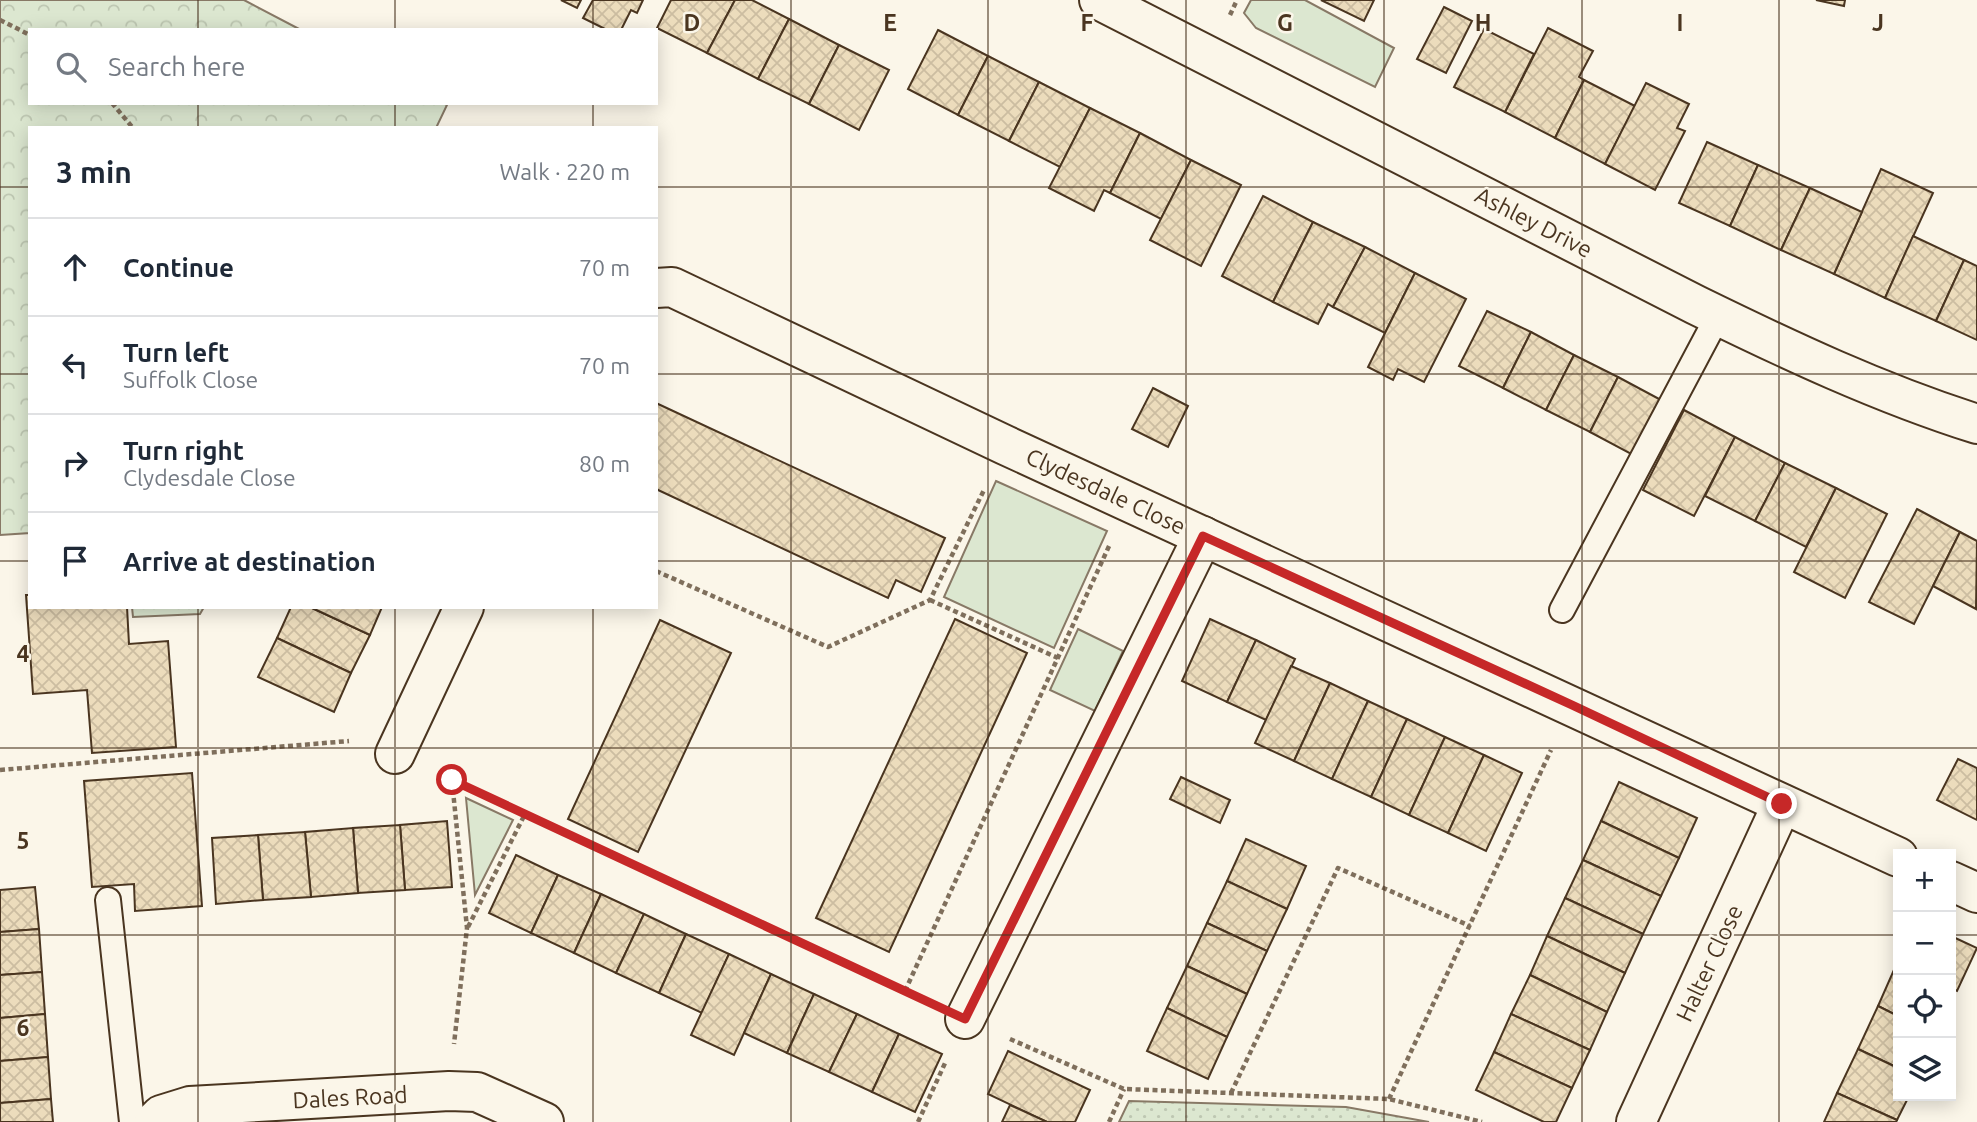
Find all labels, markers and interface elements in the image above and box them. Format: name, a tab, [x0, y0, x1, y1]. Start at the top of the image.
text: D	[684, 10, 700, 35]
text: E	[883, 10, 897, 35]
text: F	[1081, 10, 1094, 35]
text: G	[1277, 10, 1293, 35]
text: H	[1475, 10, 1491, 35]
text: I	[1677, 10, 1683, 35]
text: J	[1872, 10, 1884, 35]
search box	[28, 28, 658, 105]
icon: search	[52, 48, 90, 86]
text: Search here	[108, 52, 245, 81]
text: 3 min	[56, 155, 132, 189]
text: Walk · 220 m	[499, 159, 630, 184]
street label: Ashley Drive	[1471, 182, 1597, 262]
icon: ahead	[56, 248, 94, 286]
text: Continue	[123, 253, 234, 282]
text: 70 m	[579, 255, 630, 280]
text: Turn left	[123, 338, 229, 367]
icon: left	[56, 346, 94, 384]
text: 70 m	[579, 353, 630, 378]
text: Suffolk Close	[123, 367, 258, 392]
text: Turn right	[123, 436, 244, 465]
street label: Clydesdale Close	[1022, 443, 1190, 539]
icon: right	[56, 444, 94, 482]
text: 80 m	[579, 451, 630, 476]
text: Clydesdale Close	[123, 465, 296, 490]
icon: arrive	[56, 542, 94, 580]
text: Arrive at destination	[123, 547, 376, 576]
text: 4	[17, 641, 30, 666]
route start	[436, 764, 467, 795]
route end	[1766, 788, 1797, 819]
text: 5	[17, 828, 29, 853]
map controls	[1893, 849, 1956, 1101]
button: +	[1893, 849, 1956, 912]
street label: Halter Close	[1671, 901, 1747, 1025]
button: −	[1893, 912, 1956, 975]
button: locate	[1893, 975, 1956, 1038]
text: 6	[17, 1015, 30, 1040]
button: layers	[1893, 1038, 1956, 1101]
street label: Dales Road	[292, 1082, 408, 1112]

